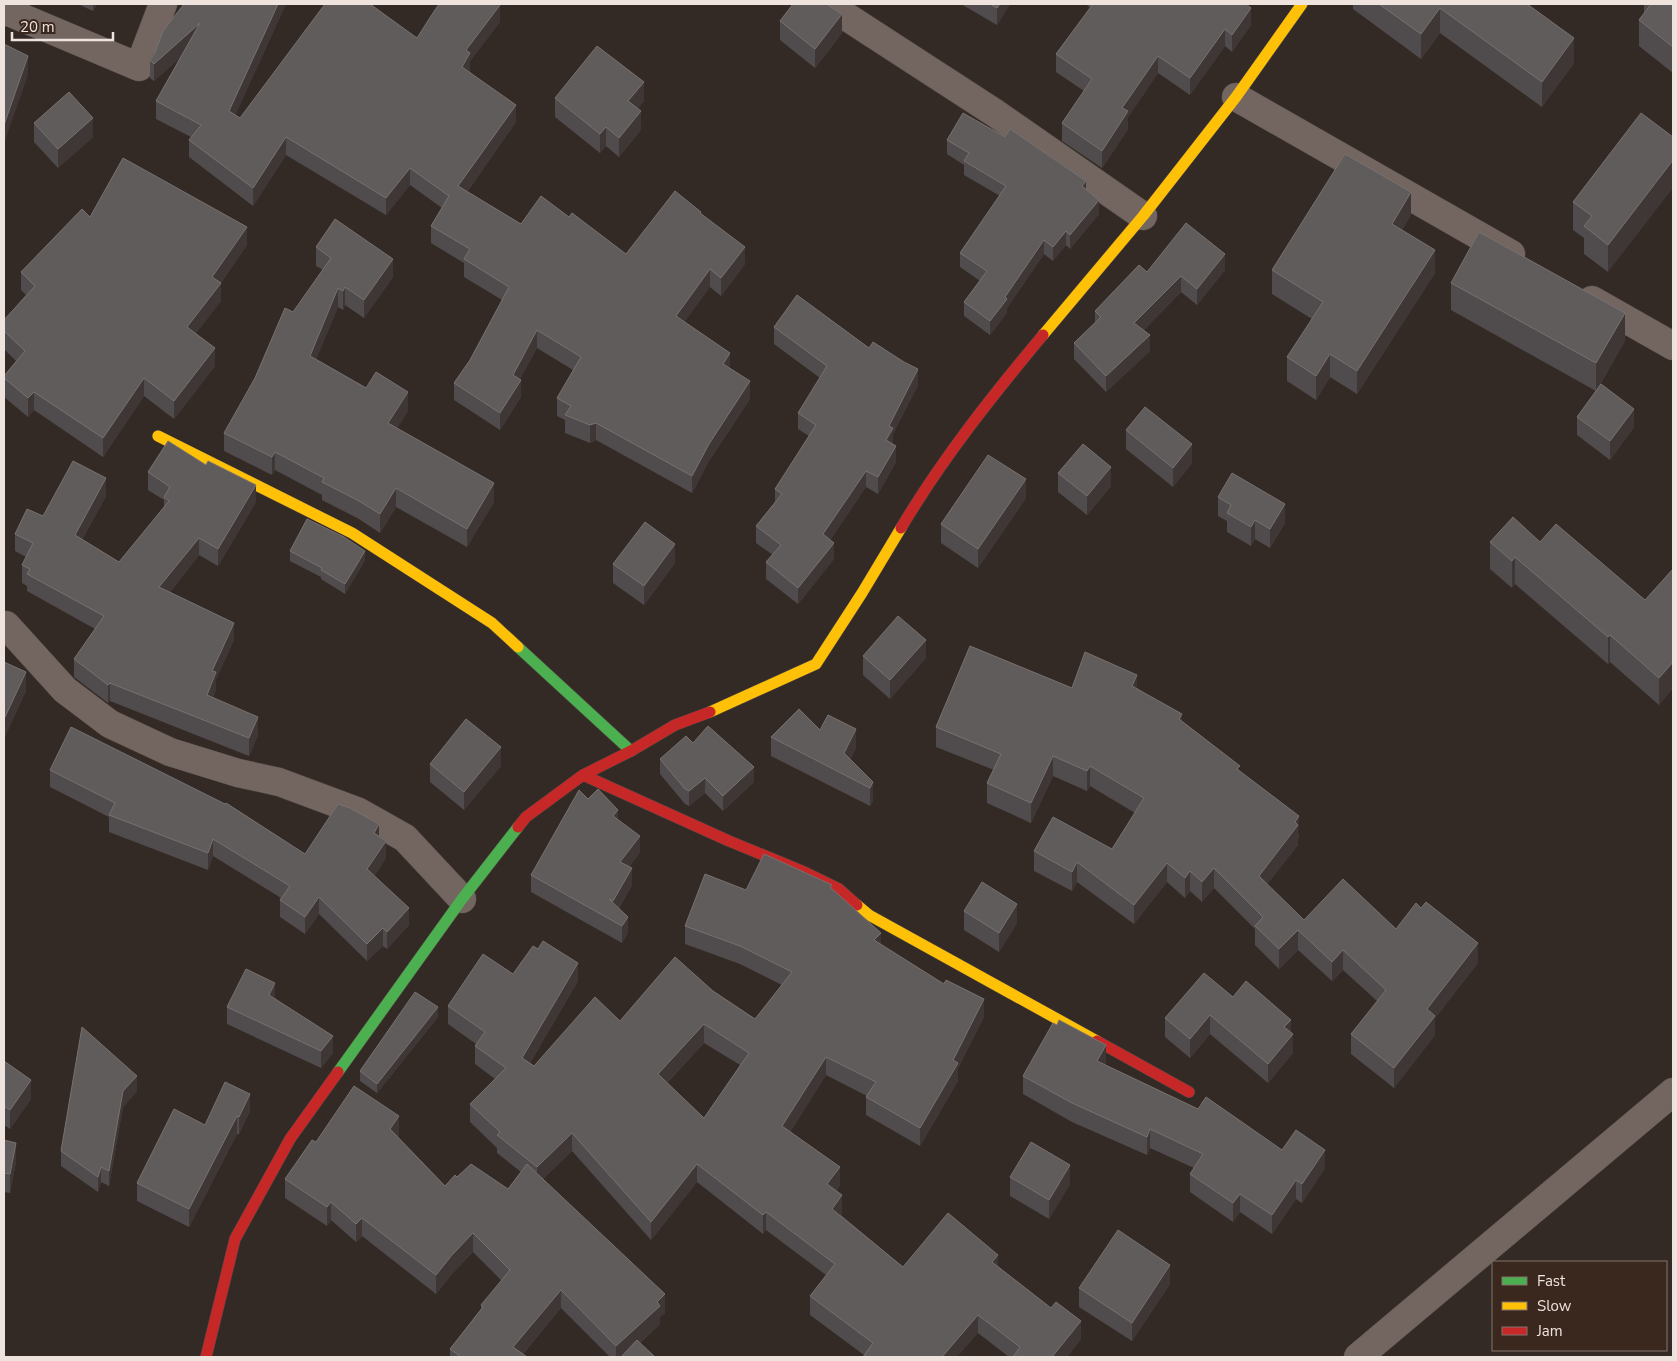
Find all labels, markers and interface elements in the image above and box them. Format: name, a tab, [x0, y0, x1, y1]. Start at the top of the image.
scale bar	[12, 10, 114, 42]
text: 20 m	[20, 17, 55, 37]
legend	[1492, 1261, 1667, 1351]
text: Fast	[1537, 1271, 1566, 1291]
text: Slow	[1537, 1296, 1572, 1316]
text: Jam	[1536, 1321, 1563, 1341]

